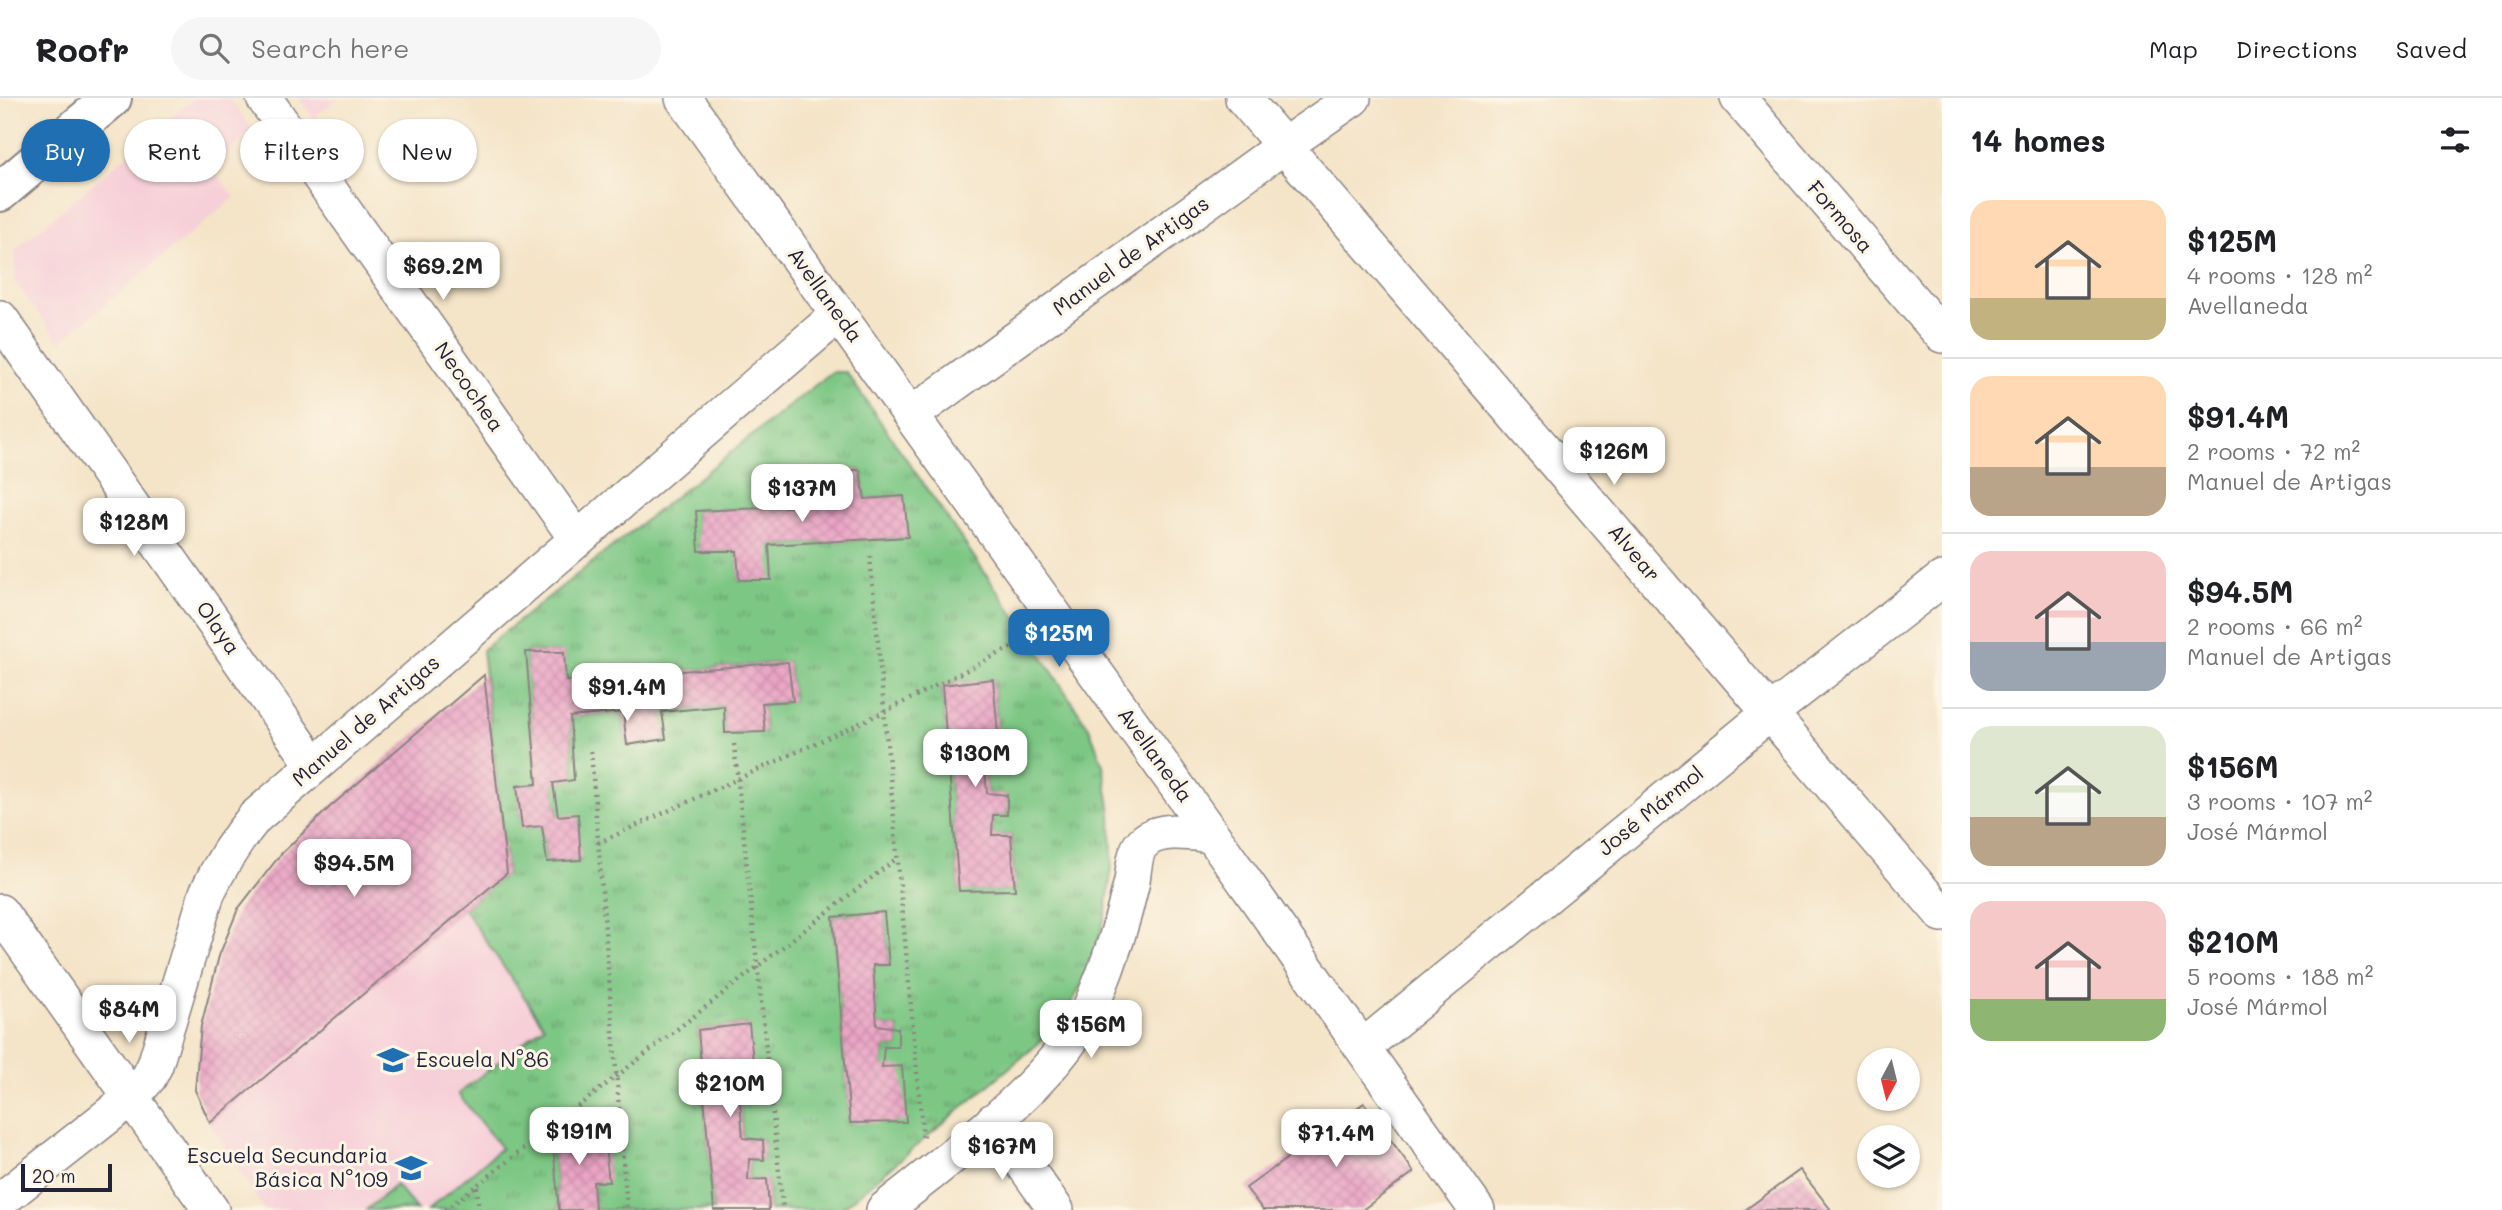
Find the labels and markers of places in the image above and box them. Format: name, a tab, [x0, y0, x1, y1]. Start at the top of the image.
pin: $69.2M	[386, 242, 500, 302]
pin: $126M	[1565, 428, 1663, 487]
pin: $137M	[753, 464, 851, 524]
pin: $128M	[85, 498, 183, 558]
pin: $125M	[1010, 610, 1108, 669]
pin: $91.4M	[570, 664, 684, 723]
pin: $130M	[926, 730, 1024, 789]
pin: $94.5M	[297, 840, 411, 899]
pin: $84M	[88, 986, 170, 1045]
pin: $156M	[1042, 1000, 1140, 1060]
school or university icon: Escuela N°86	[376, 1043, 410, 1077]
place label: Escuela N°86	[416, 1045, 549, 1072]
pin: $210M	[681, 1060, 779, 1119]
pin: $191M	[530, 1108, 628, 1167]
pin: $71.4M	[1279, 1110, 1393, 1169]
pin: $167M	[953, 1122, 1051, 1182]
place label: Escuela Secundaria Básica N°109	[187, 1141, 388, 1192]
school or university icon: Escuela Secundaria Básica N°109	[394, 1151, 428, 1185]

